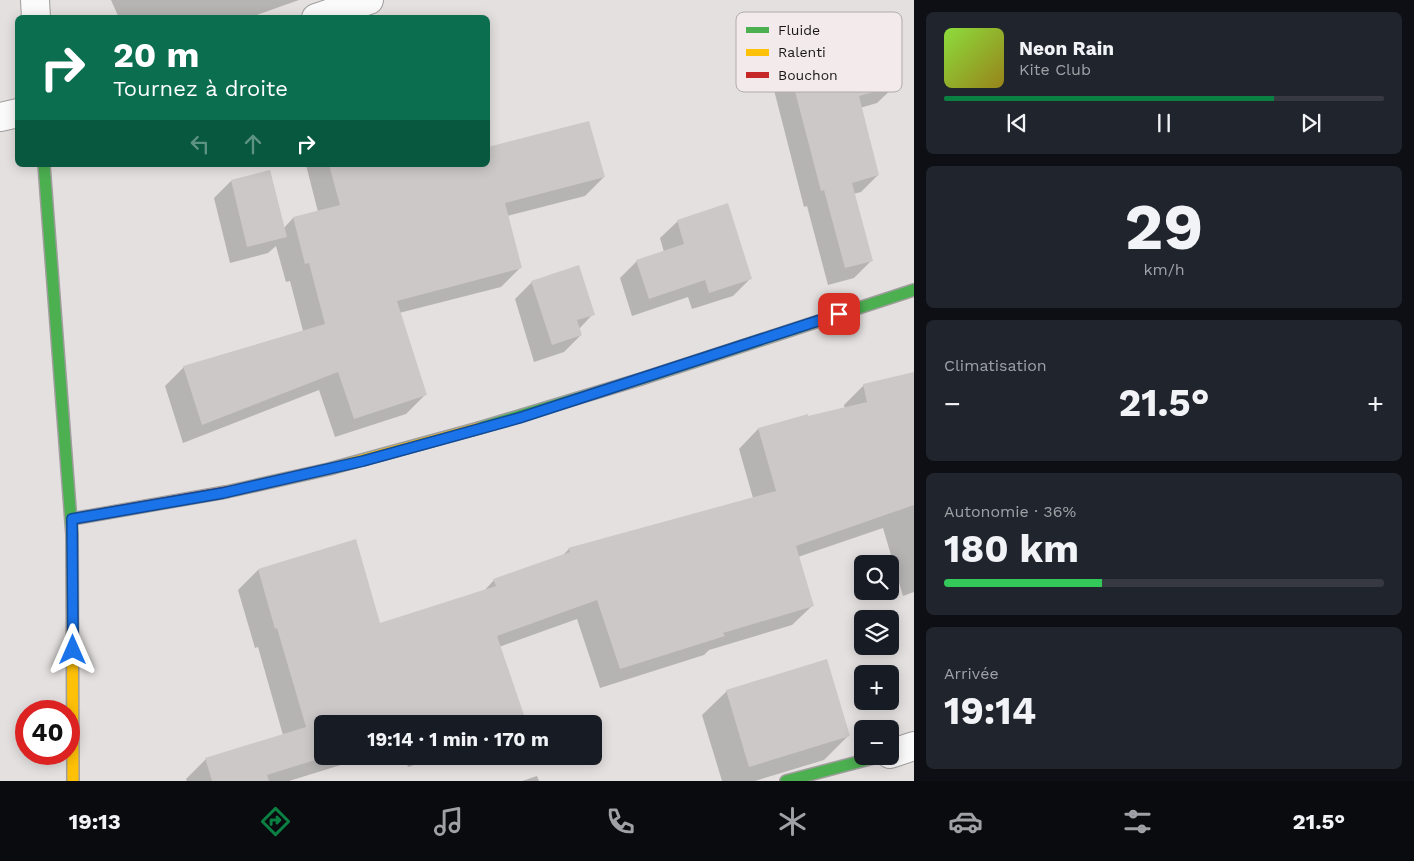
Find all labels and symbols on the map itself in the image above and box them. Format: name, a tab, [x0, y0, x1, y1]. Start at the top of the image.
legend	[736, 12, 902, 92]
text: Fluide	[778, 22, 820, 38]
text: Ralenti	[778, 44, 826, 60]
text: Bouchon	[778, 67, 838, 83]
pin	[818, 293, 860, 335]
position arrow	[46, 623, 98, 675]
speed limit sign: 40	[15, 700, 80, 765]

